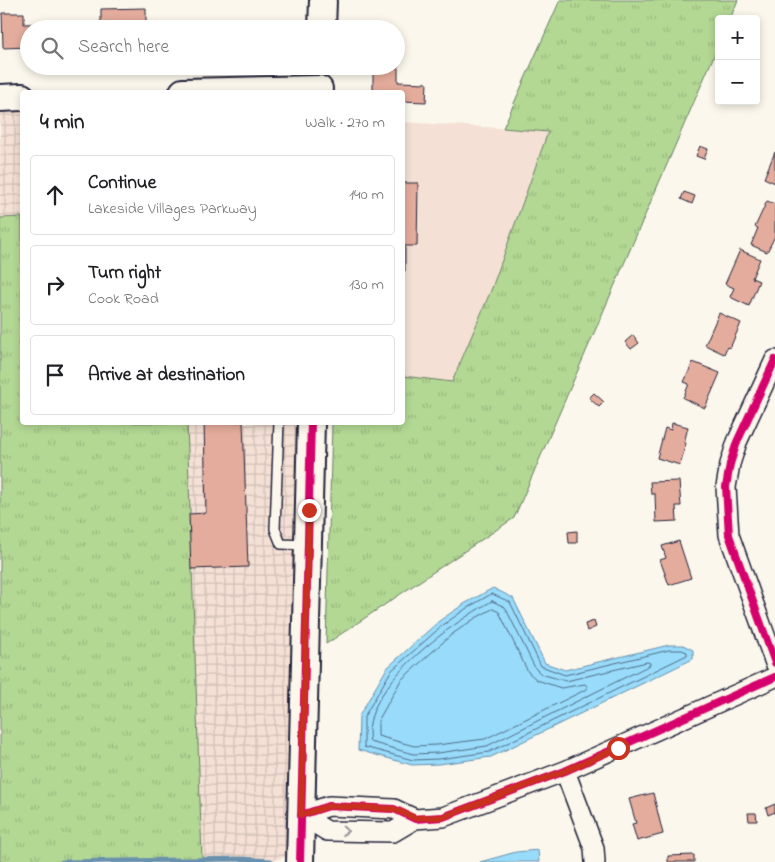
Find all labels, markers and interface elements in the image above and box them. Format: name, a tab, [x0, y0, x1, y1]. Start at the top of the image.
map controls	[715, 15, 760, 105]
button: +	[715, 15, 760, 60]
search box	[20, 20, 405, 75]
icon: search	[38, 34, 66, 62]
text: Search here	[78, 34, 169, 61]
button: −	[715, 60, 760, 105]
text: 4 min	[40, 108, 84, 138]
text: Walk · 270 m	[305, 111, 385, 135]
text: Continue	[88, 170, 156, 197]
icon: ahead	[41, 181, 69, 209]
text: 140 m	[349, 183, 384, 207]
text: Lakeside Villages Parkway	[88, 197, 257, 221]
text: Turn right	[88, 260, 161, 287]
icon: right	[41, 271, 69, 299]
text: 130 m	[349, 273, 384, 297]
text: Cook Road	[88, 287, 159, 311]
icon: arrive	[41, 361, 69, 389]
text: Arrive at destination	[88, 362, 245, 389]
route end	[298, 499, 321, 522]
route start	[607, 737, 630, 760]
one-way arrow	[342, 826, 350, 836]

